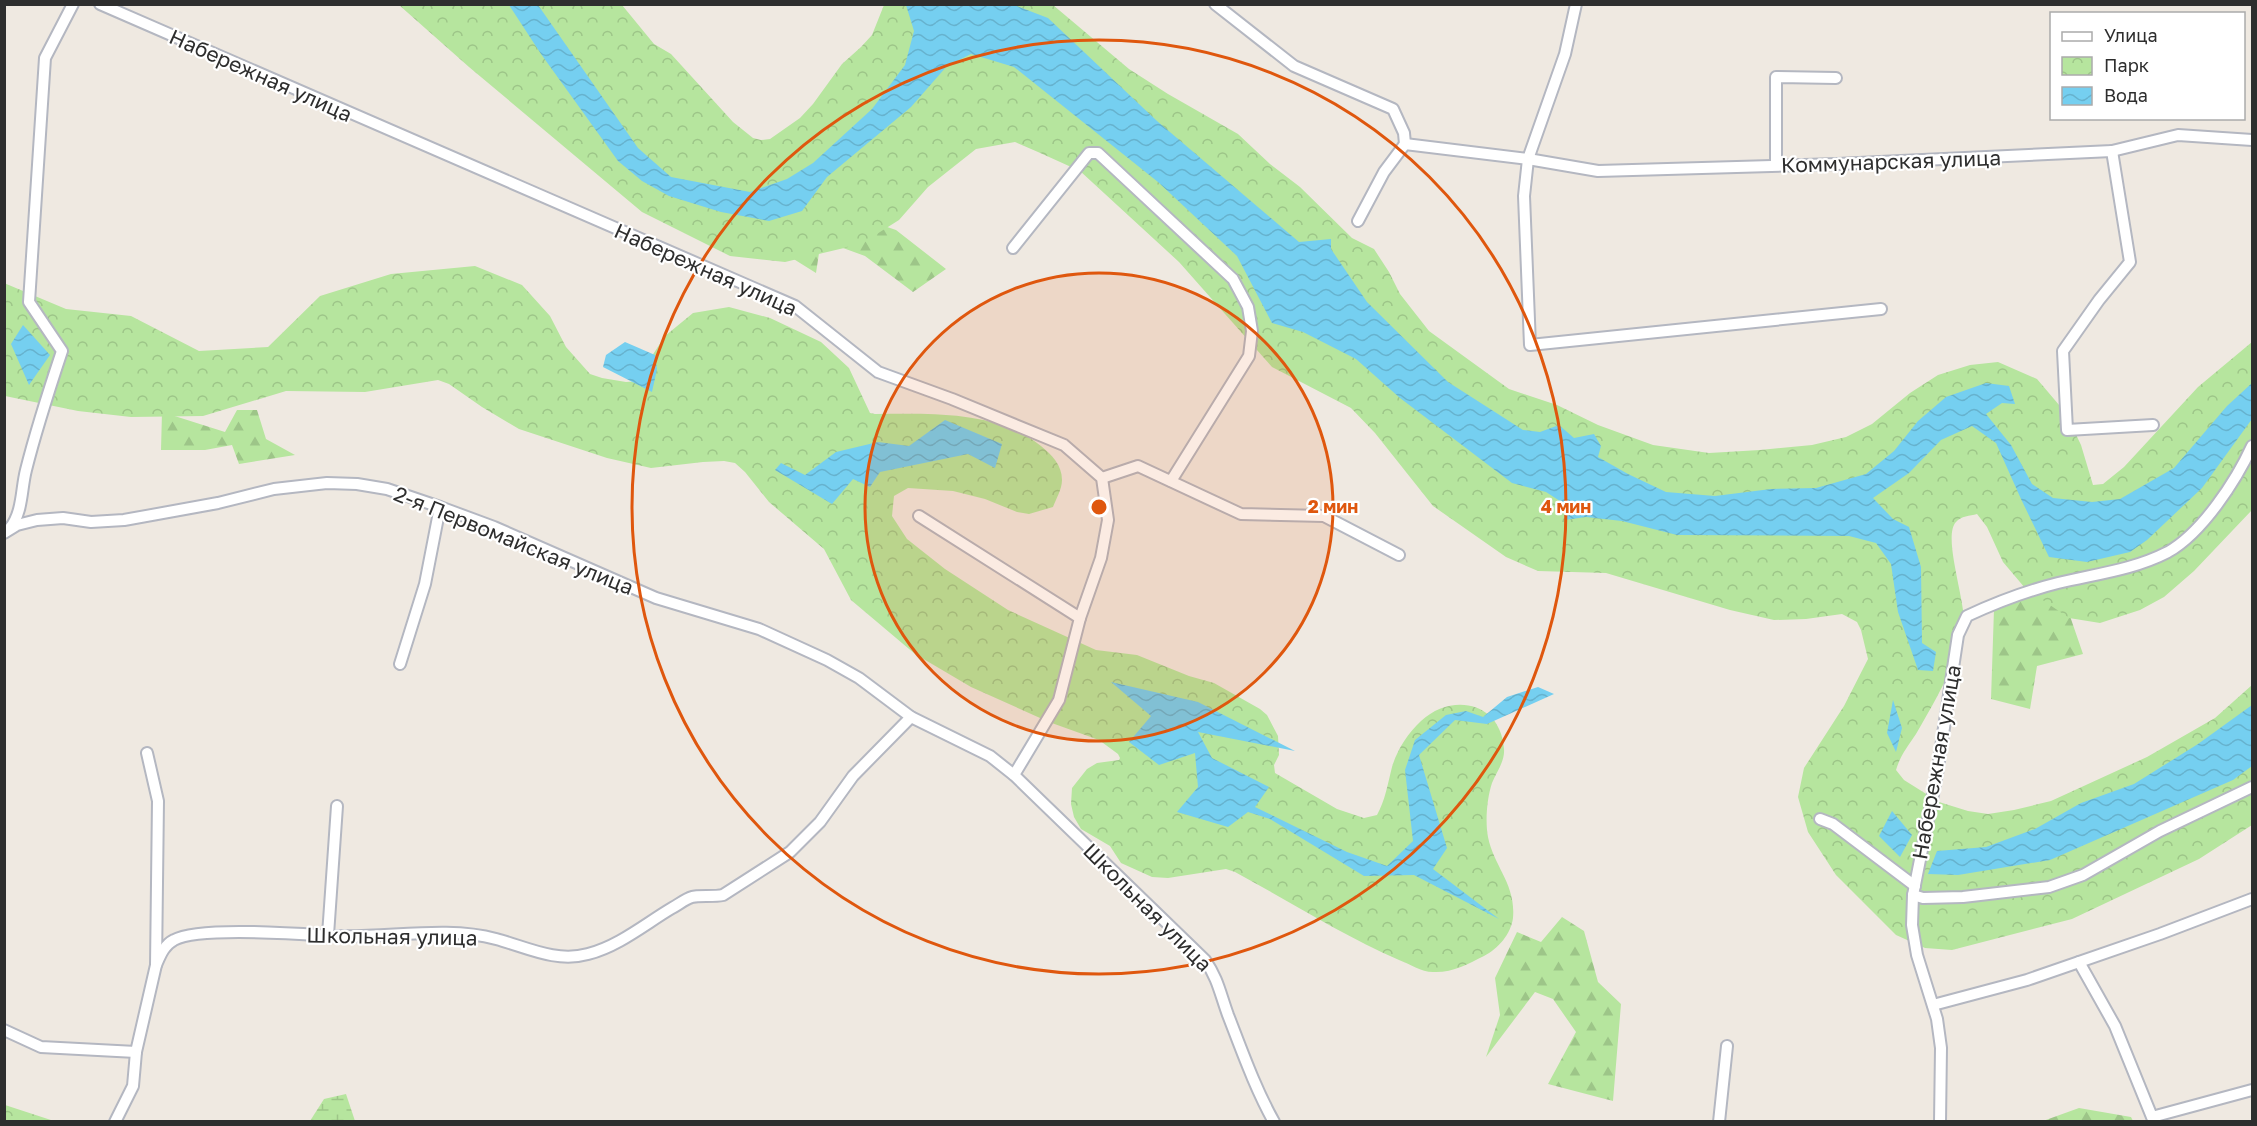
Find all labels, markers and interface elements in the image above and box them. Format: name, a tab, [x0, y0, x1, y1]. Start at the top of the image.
legend	[2050, 12, 2245, 120]
street label: Набережная улица	[166, 23, 356, 127]
text: Улица	[2104, 24, 2158, 46]
text: Парк	[2104, 54, 2149, 76]
text: Вода	[2104, 84, 2148, 106]
street label: Коммунарская улица	[1780, 144, 2002, 178]
street label: Набережная улица	[611, 217, 801, 321]
street label: 2-я Первомайская улица	[390, 480, 638, 600]
text: 2 мин	[1308, 495, 1358, 517]
text: 4 мин	[1541, 495, 1591, 517]
centre of rings	[1089, 497, 1109, 517]
street label: Набережная улица	[1906, 663, 1966, 861]
street label: Школьная улица	[1078, 837, 1218, 977]
street label: Школьная улица	[306, 922, 478, 950]

